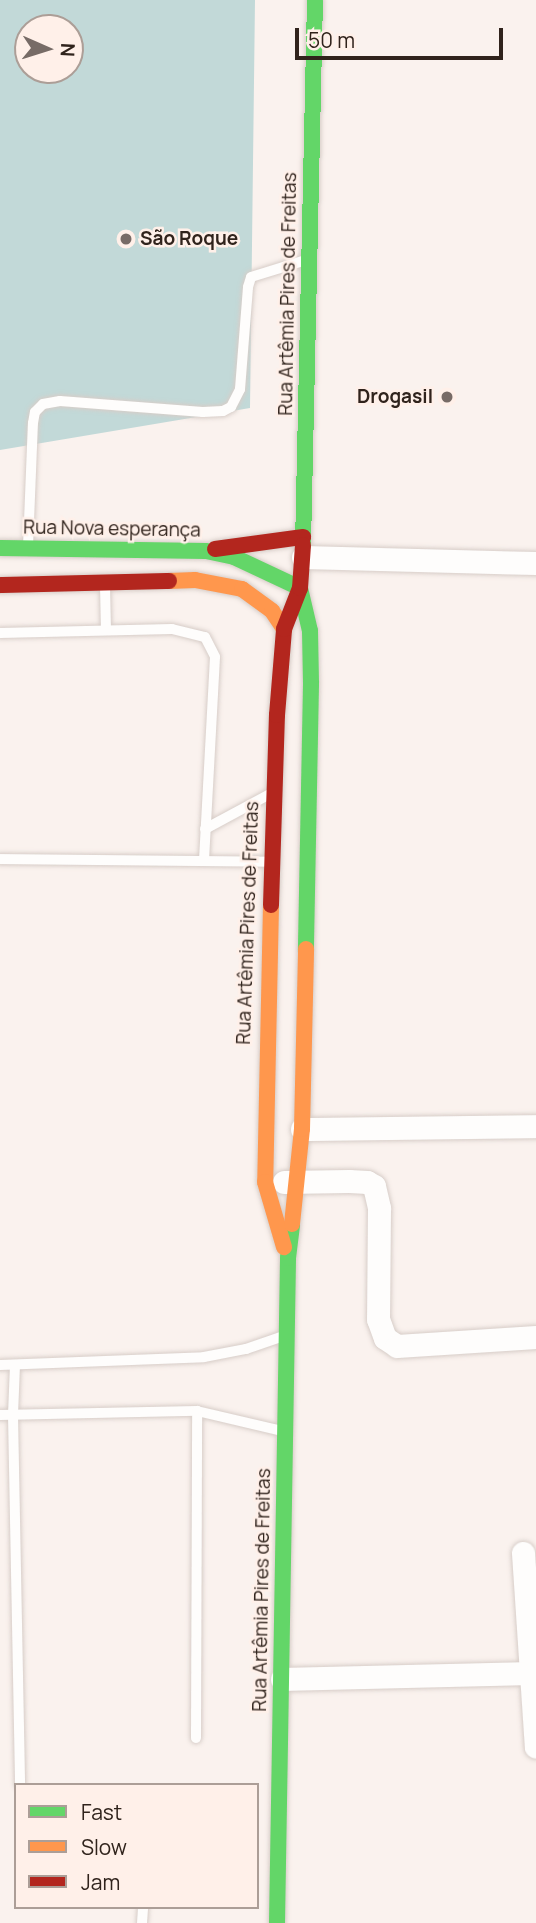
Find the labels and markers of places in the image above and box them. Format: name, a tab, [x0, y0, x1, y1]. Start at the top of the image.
place label: São Roque	[140, 228, 238, 250]
marker: São Roque	[118, 231, 134, 247]
place label: Drogasil	[357, 386, 433, 408]
marker: Drogasil	[439, 389, 455, 405]

